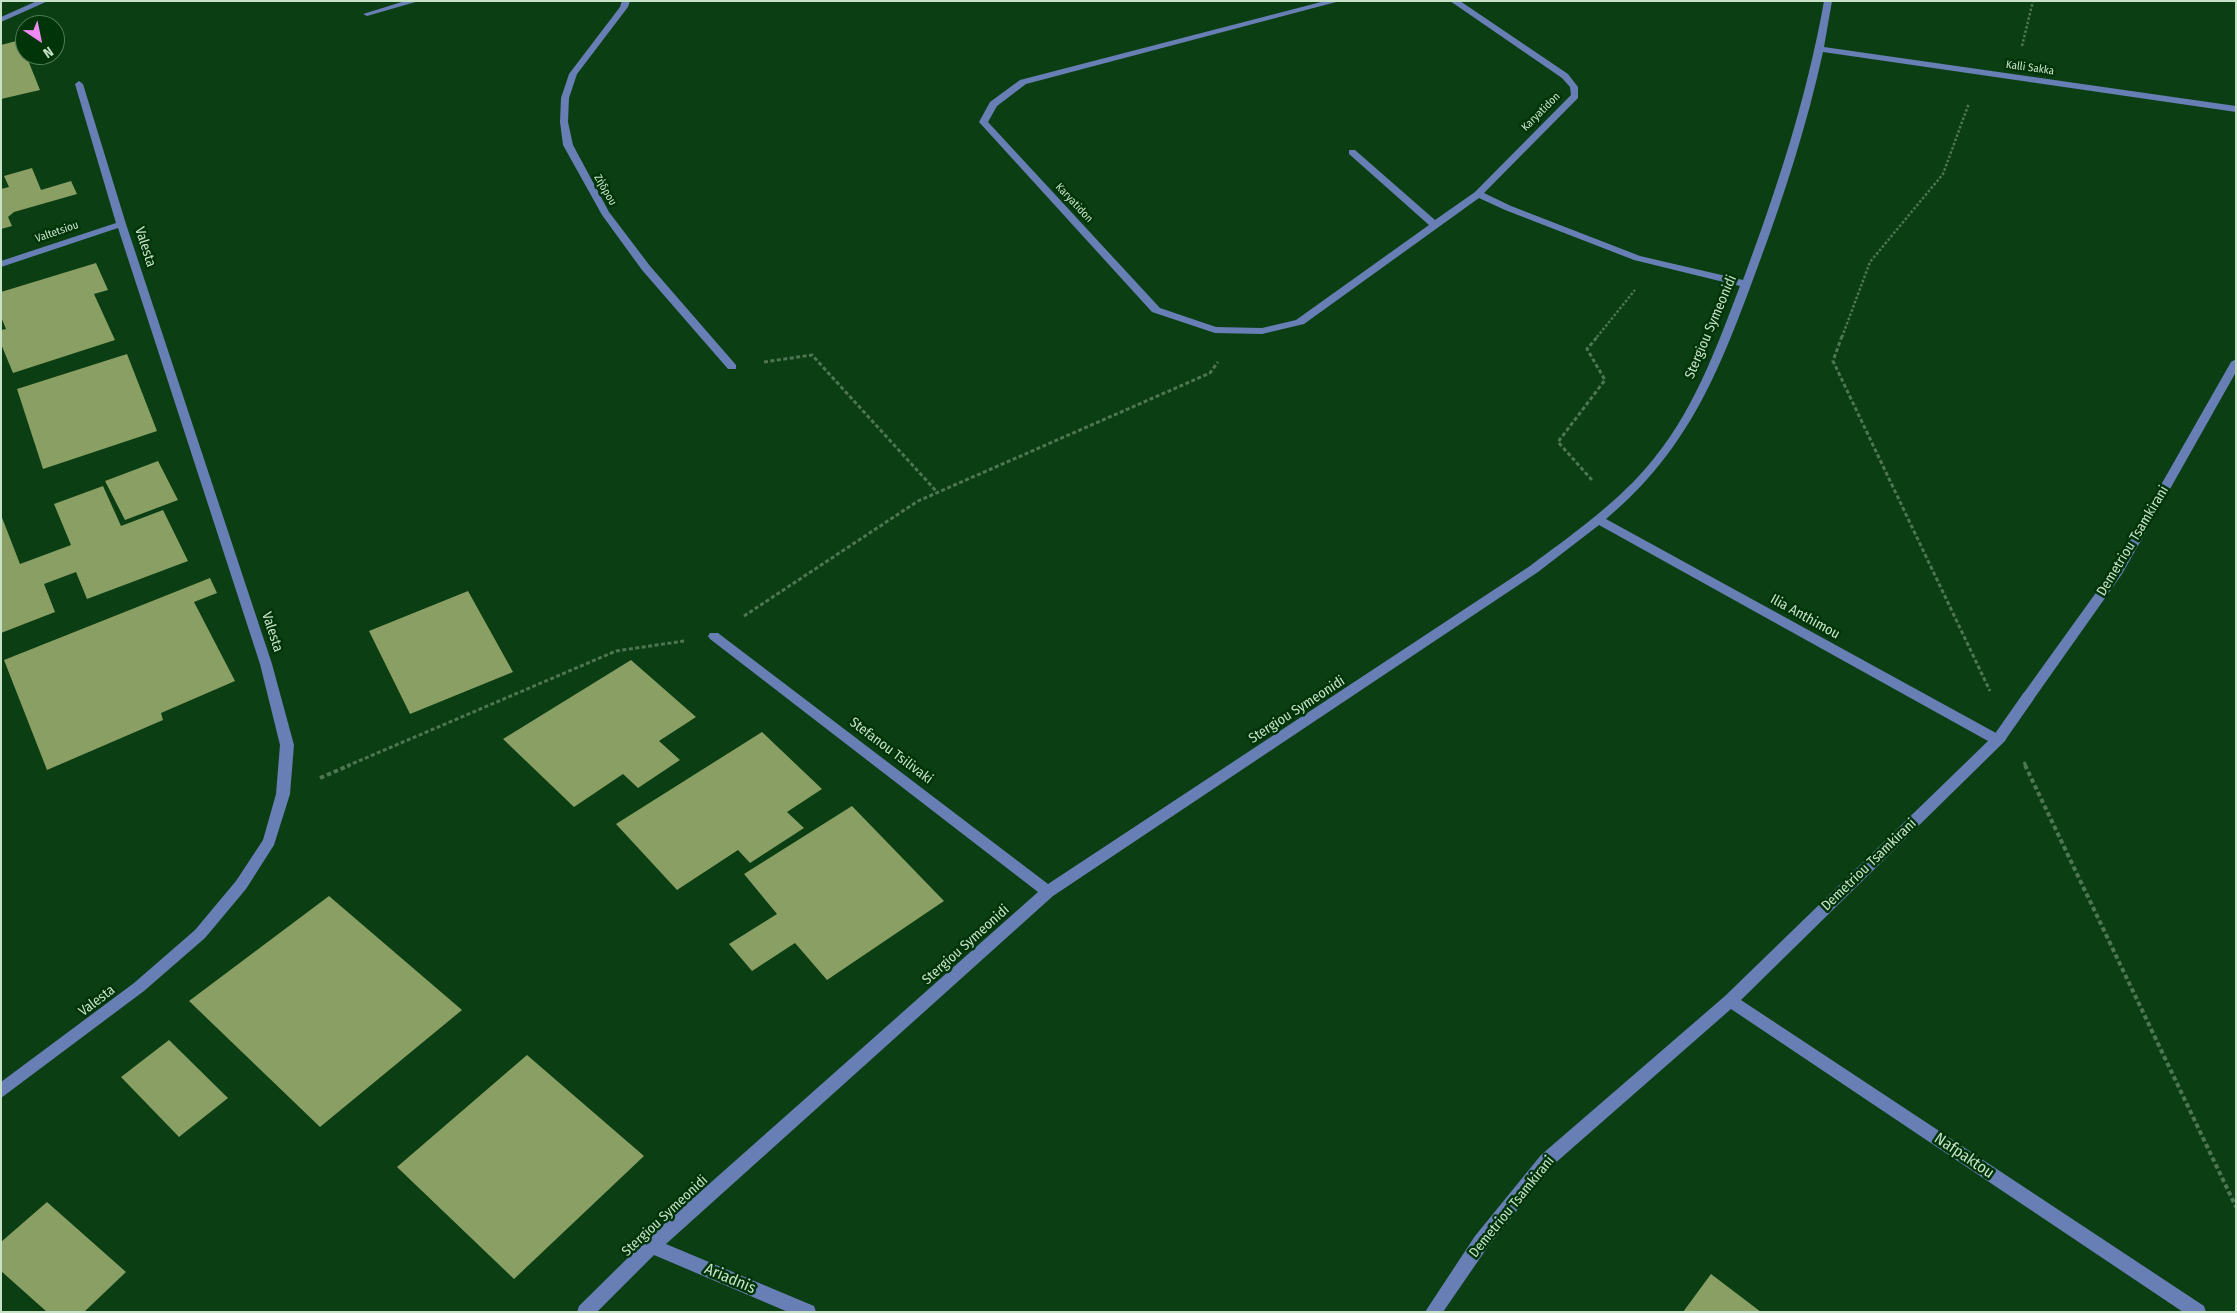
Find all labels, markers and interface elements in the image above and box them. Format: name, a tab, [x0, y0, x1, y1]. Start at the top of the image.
north arrow	[15, 15, 65, 65]
text: N	[40, 43, 56, 61]
street label: Kalli Sakka	[2005, 58, 2055, 78]
street label: Karyatidon	[1519, 90, 1563, 134]
street label: Ζήδρου	[591, 172, 619, 208]
street label: Karyatidon	[1052, 181, 1096, 225]
street label: Valtetsiou	[34, 218, 80, 246]
street label: Valesta	[131, 225, 159, 269]
street label: Stergiou Symeonidi	[1682, 273, 1740, 381]
street label: Demetriou Tsamkirani	[2094, 483, 2172, 599]
street label: Ilia Anthimou	[1767, 591, 1843, 643]
street label: Valesta	[258, 610, 286, 654]
street label: Stergiou Symeonidi	[1246, 673, 1348, 747]
street label: Stefanou Tsilivaki	[846, 714, 936, 788]
street label: Demetriou Tsamkirani	[1818, 815, 1920, 915]
street label: Stergiou Symeonidi	[919, 902, 1013, 988]
street label: Valesta	[76, 982, 118, 1020]
street label: Nafpaktou	[1930, 1129, 1998, 1183]
street label: Demetriou Tsamkirani	[1466, 1153, 1558, 1261]
street label: Stergiou Symeonidi	[619, 1172, 711, 1260]
street label: Ariadnis	[702, 1260, 758, 1298]

